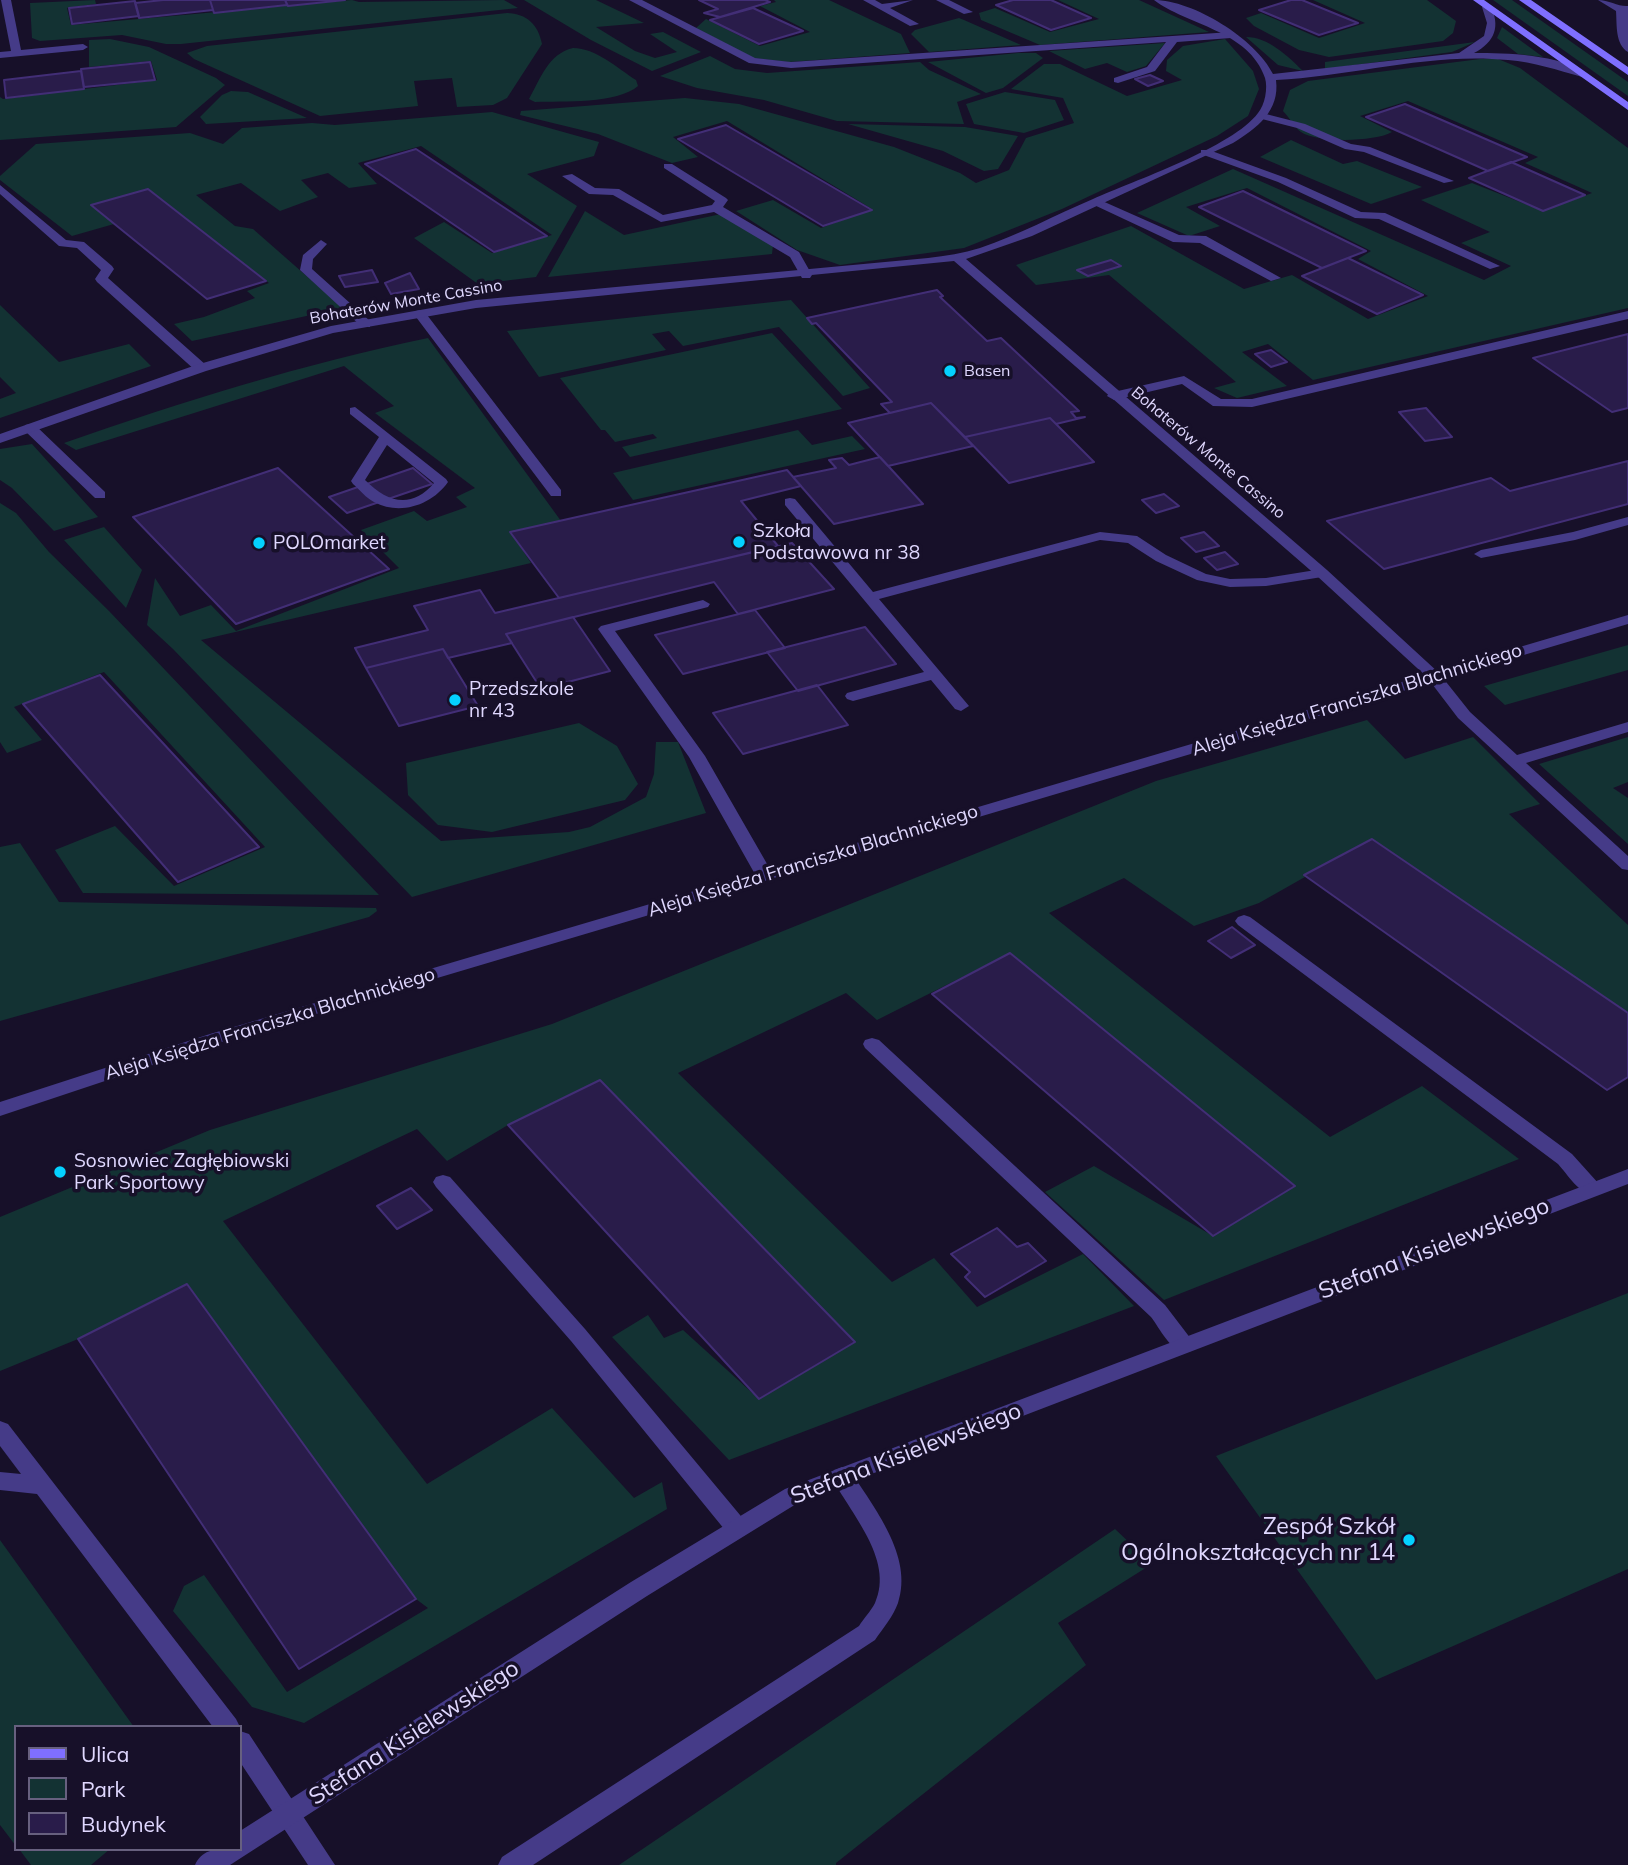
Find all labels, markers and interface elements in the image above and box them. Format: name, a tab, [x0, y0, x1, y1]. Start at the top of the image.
street label: Bohaterów Monte Cassino	[308, 276, 504, 328]
place label: Basen	[964, 361, 1010, 381]
marker: Basen	[942, 363, 958, 379]
street label: Bohaterów Monte Cassino	[1127, 383, 1289, 523]
place label: Szkoła Podstawowa nr 38	[753, 520, 920, 564]
place label: POLOmarket	[273, 532, 386, 554]
marker: Szkoła Podstawowa nr 38	[731, 534, 747, 550]
marker: POLOmarket	[251, 535, 267, 551]
street label: Aleja Księdza Franciszka Blachnickiego	[1189, 639, 1525, 761]
place label: Przedszkole nr 43	[469, 678, 574, 722]
marker: Przedszkole nr 43	[447, 692, 463, 708]
street label: Aleja Księdza Franciszka Blachnickiego	[645, 800, 981, 922]
street label: Aleja Księdza Franciszka Blachnickiego	[102, 963, 438, 1085]
place label: Sosnowiec Zagłębiowski Park Sportowy	[74, 1150, 289, 1194]
marker: Sosnowiec Zagłębiowski Park Sportowy	[52, 1164, 68, 1180]
street label: Stefana Kisielewskiego	[1315, 1192, 1553, 1306]
street label: Stefana Kisielewskiego	[787, 1397, 1025, 1511]
place label: Zespół Szkół Ogólnokształcących nr 14	[1121, 1513, 1395, 1567]
marker: Zespół Szkół Ogólnokształcących nr 14	[1401, 1532, 1417, 1548]
street label: Stefana Kisielewskiego	[304, 1655, 524, 1811]
legend	[14, 1725, 242, 1851]
text: Ulica	[81, 1741, 129, 1767]
text: Park	[81, 1776, 125, 1802]
text: Budynek	[81, 1811, 166, 1837]

